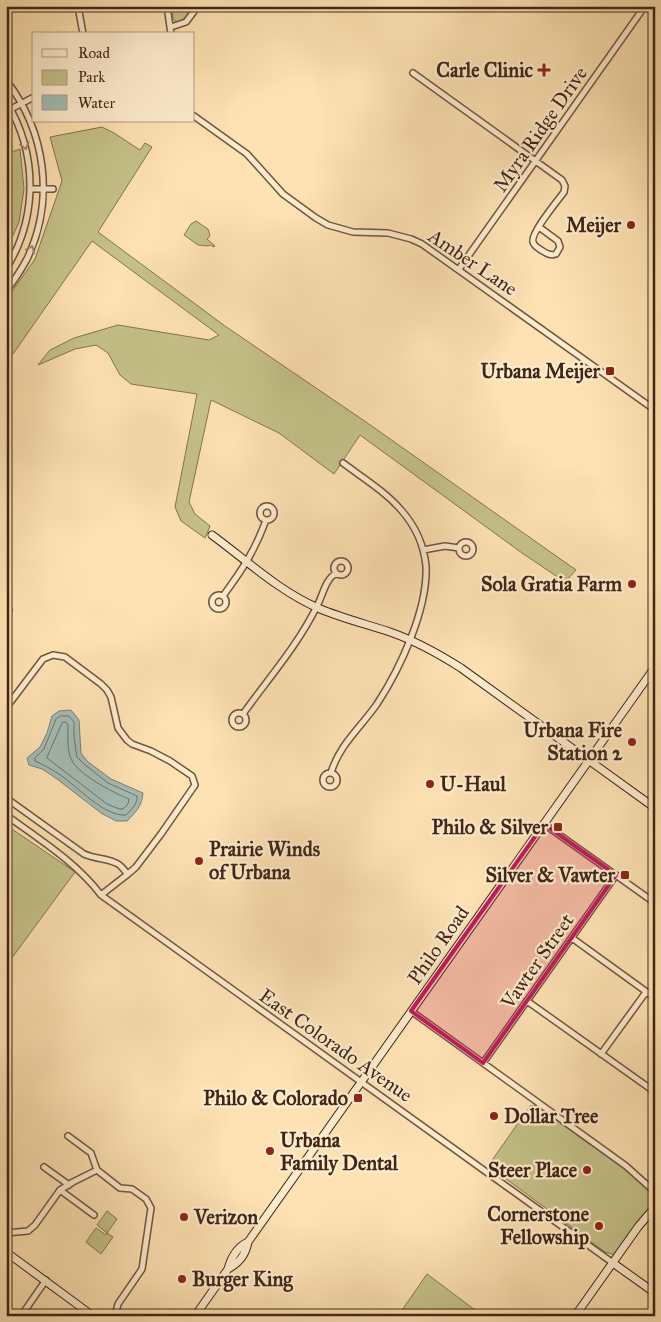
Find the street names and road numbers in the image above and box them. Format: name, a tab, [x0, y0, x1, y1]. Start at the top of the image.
street label: Myra Ridge Drive	[488, 62, 593, 197]
street label: Amber Lane	[423, 223, 522, 301]
street label: Philo Road	[402, 901, 474, 989]
street label: Vawter Street	[495, 909, 579, 1014]
street label: East Colorado Avenue	[255, 983, 417, 1107]

